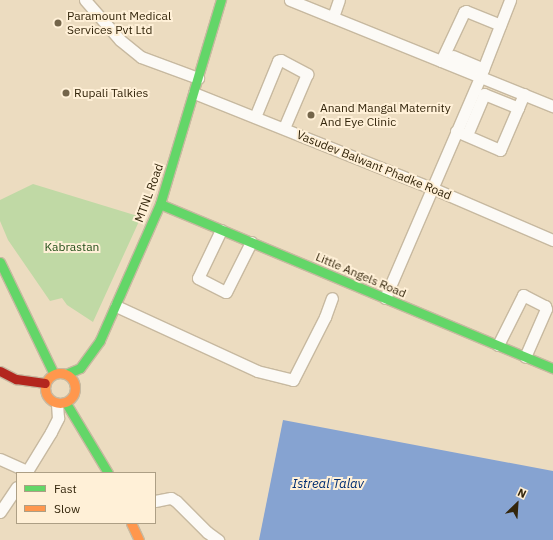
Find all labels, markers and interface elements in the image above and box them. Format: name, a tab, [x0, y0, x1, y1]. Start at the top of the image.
place label: Paramount Medical Services Pvt Ltd	[67, 9, 171, 37]
marker: Paramount Medical Services Pvt Ltd	[52, 17, 64, 29]
place label: Rupali Talkies	[74, 86, 148, 100]
marker: Rupali Talkies	[61, 88, 71, 98]
place label: Anand Mangal Maternity And Eye Clinic	[320, 101, 451, 129]
marker: Anand Mangal Maternity And Eye Clinic	[305, 109, 317, 121]
street label: Vasudev Balwant Phadke Road	[295, 127, 453, 203]
street label: MTNL Road	[132, 162, 166, 224]
park label: Kabrastan	[45, 240, 99, 254]
street label: Little Angels Road	[314, 249, 408, 301]
legend	[16, 472, 156, 524]
water label: Istreal Talav	[292, 476, 364, 492]
text: Fast	[54, 481, 77, 496]
north arrow	[497, 484, 537, 524]
text: N	[516, 485, 529, 501]
text: Slow	[54, 501, 80, 516]

